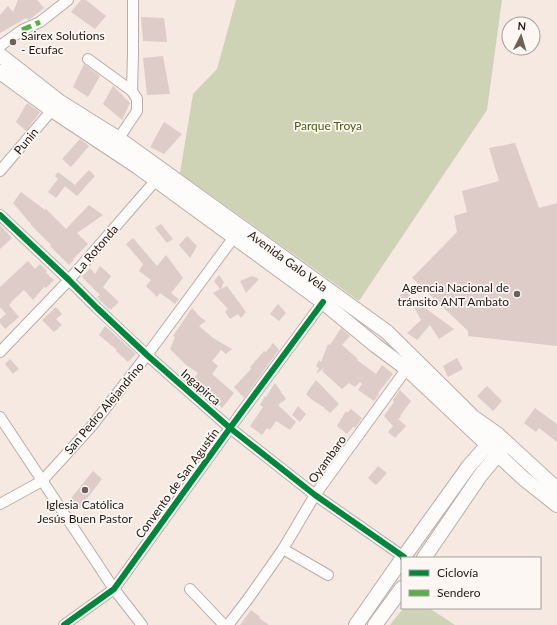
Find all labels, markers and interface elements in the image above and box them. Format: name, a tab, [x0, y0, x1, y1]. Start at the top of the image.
north arrow	[501, 16, 541, 56]
text: N	[517, 19, 527, 32]
place label: Sairex Solutions - Ecufac	[21, 28, 105, 57]
marker: Sairex Solutions - Ecufac	[8, 37, 18, 47]
park label: Parque Troya	[294, 118, 362, 133]
street label: Punin	[11, 125, 41, 157]
street label: La Rotonda	[71, 222, 121, 276]
street label: Avenida Galo Vela	[245, 227, 331, 295]
place label: Agencia Nacional de tránsito ANT Ambato	[398, 280, 509, 309]
marker: Agencia Nacional de tránsito ANT Ambato	[512, 289, 522, 299]
street label: San Pedro Alejandrino	[61, 359, 147, 457]
street label: Ingapirca	[178, 366, 224, 408]
street label: Convento de San Agustín	[132, 425, 222, 541]
street label: Oyambaro	[305, 432, 349, 486]
marker: Iglesia Católica Jesús Buen Pastor	[80, 485, 90, 495]
place label: Iglesia Católica Jesús Buen Pastor	[37, 497, 133, 526]
legend	[401, 557, 541, 609]
text: Ciclovía	[437, 565, 478, 580]
text: Sendero	[437, 585, 481, 600]

